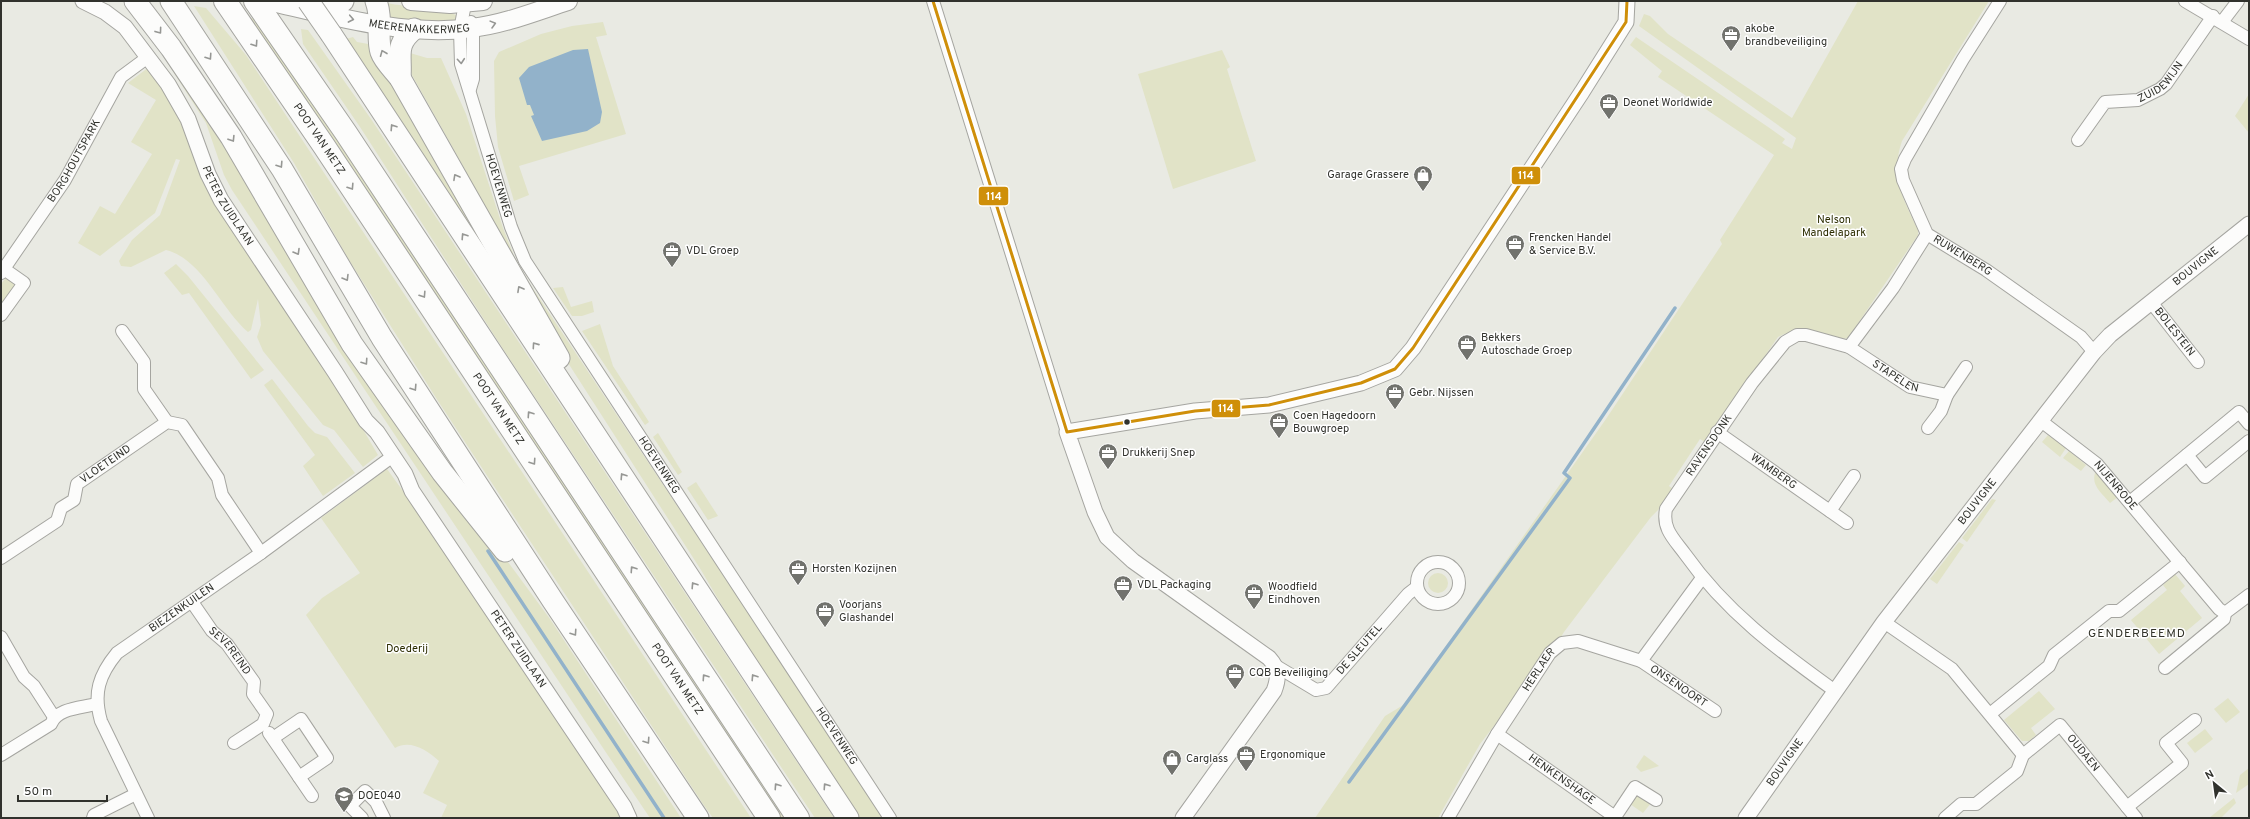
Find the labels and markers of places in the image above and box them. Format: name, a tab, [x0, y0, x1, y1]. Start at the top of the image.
place label: akobe brandbeveiliging	[1745, 22, 1827, 49]
office icon: akobe brandbeveiliging	[1720, 24, 1742, 52]
office icon: Deonet Worldwide	[1598, 92, 1620, 120]
place label: Deonet Worldwide	[1623, 96, 1713, 110]
shop icon: Garage Grassere	[1412, 164, 1434, 192]
place label: Garage Grassere	[1327, 168, 1409, 182]
place label: Frencken Handel & Service B.V.	[1529, 231, 1611, 258]
office icon: Frencken Handel & Service B.V.	[1504, 233, 1526, 261]
office icon: VDL Groep	[661, 240, 683, 268]
place label: VDL Groep	[686, 244, 739, 258]
place label: Bekkers Autoschade Groep	[1481, 331, 1572, 358]
office icon: Bekkers Autoschade Groep	[1456, 333, 1478, 361]
office icon: Gebr. Nijssen	[1384, 382, 1406, 410]
place label: Gebr. Nijssen	[1409, 386, 1474, 400]
place label: Coen Hagedoorn Bouwgroep	[1293, 409, 1376, 436]
office icon: Coen Hagedoorn Bouwgroep	[1268, 411, 1290, 439]
unlabelled marker	[1122, 417, 1132, 427]
office icon: Drukkerij Snep	[1097, 442, 1119, 470]
place label: Drukkerij Snep	[1122, 446, 1195, 460]
office icon: Horsten Kozijnen	[787, 558, 809, 586]
place label: Horsten Kozijnen	[812, 562, 897, 576]
office icon: VDL Packaging	[1112, 574, 1134, 602]
place label: VDL Packaging	[1137, 578, 1211, 592]
place label: Woodfield Eindhoven	[1268, 580, 1320, 607]
office icon: Woodfield Eindhoven	[1243, 582, 1265, 610]
place label: Voorjans Glashandel	[839, 598, 894, 625]
office icon: Voorjans Glashandel	[814, 600, 836, 628]
office icon: CQB Beveiliging	[1224, 662, 1246, 690]
place label: CQB Beveiliging	[1249, 666, 1328, 680]
office icon: Ergonomique	[1235, 744, 1257, 772]
shop icon: Carglass	[1161, 748, 1183, 776]
place label: Ergonomique	[1260, 748, 1326, 762]
place label: Carglass	[1186, 752, 1228, 766]
school or university icon: DOE040	[333, 785, 355, 813]
place label: DOE040	[358, 789, 401, 803]

